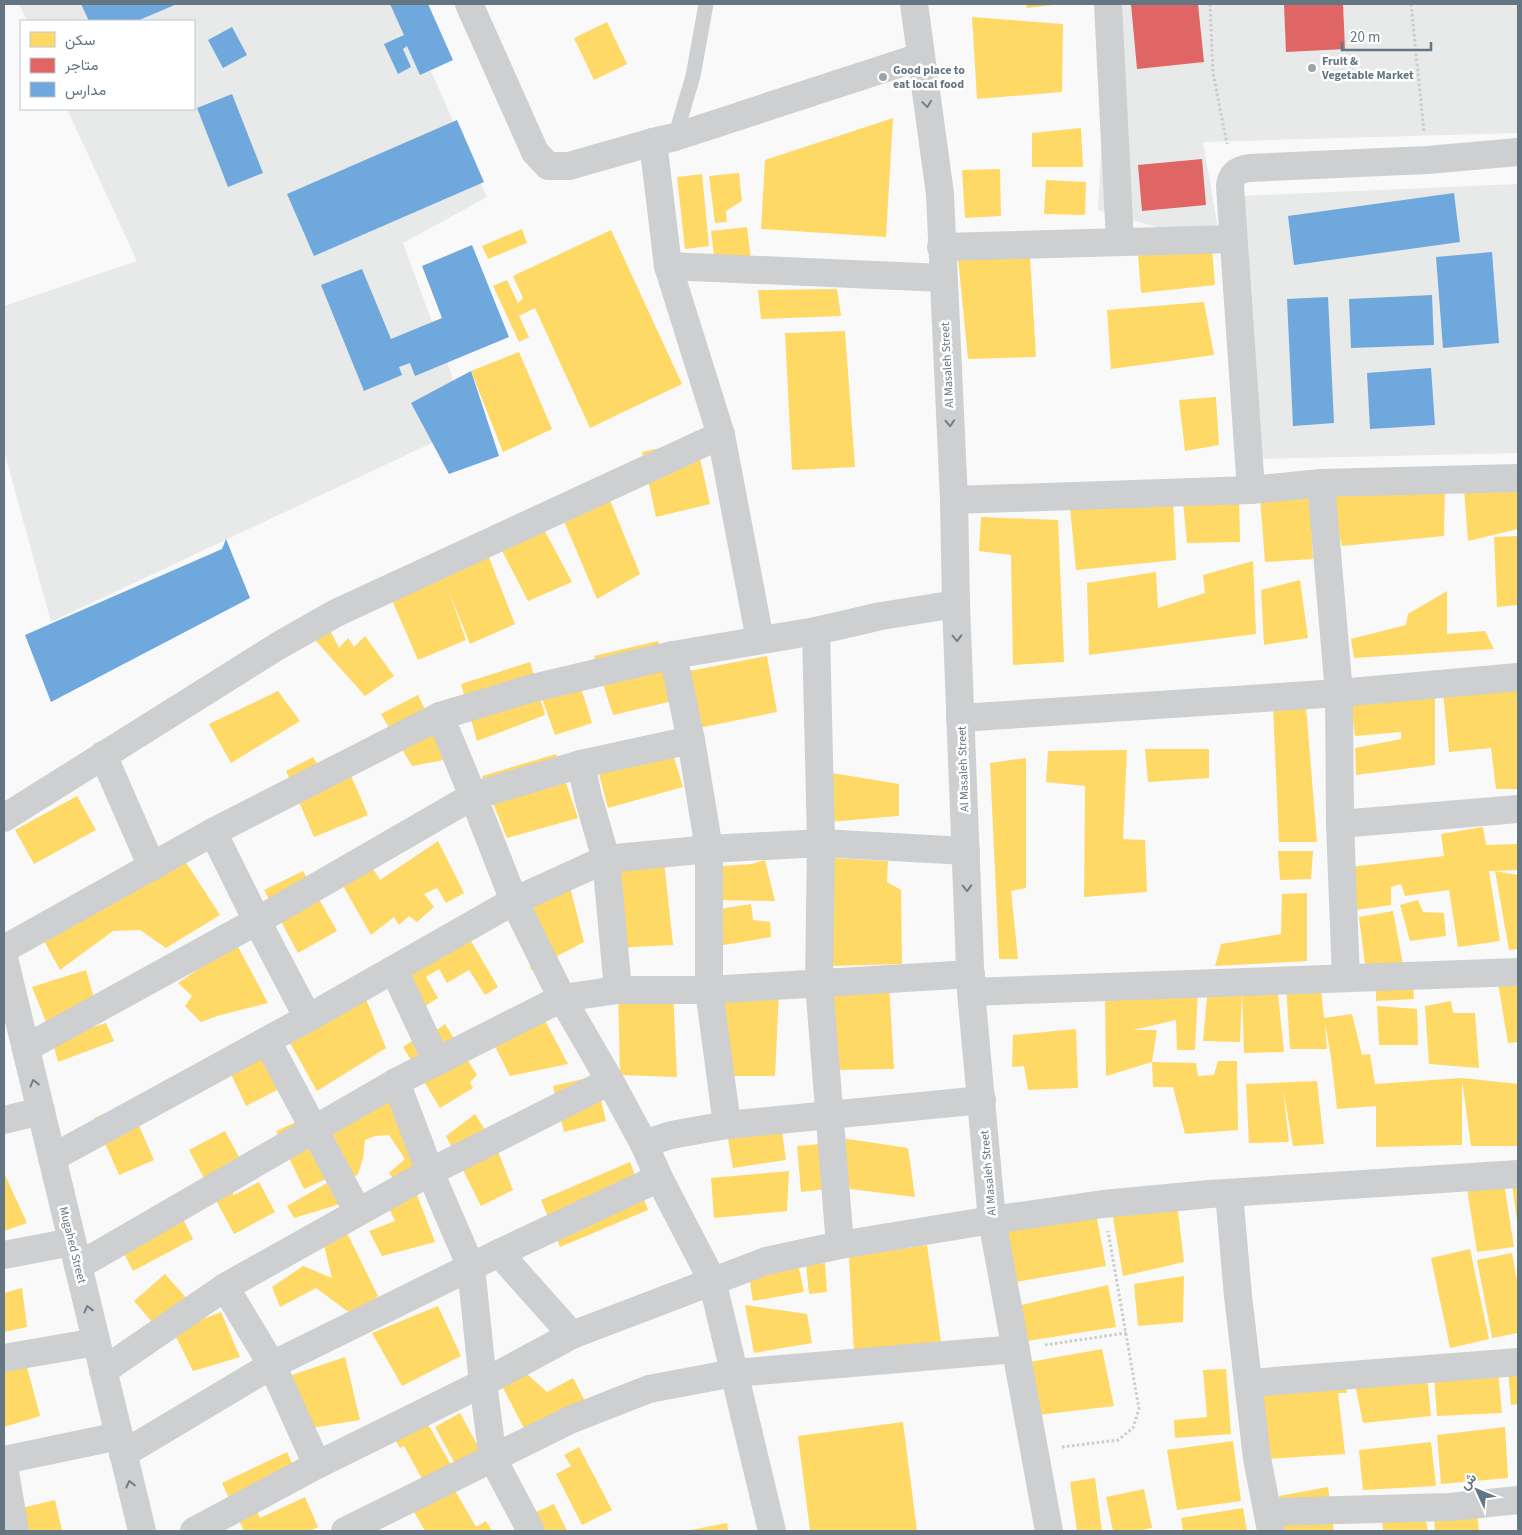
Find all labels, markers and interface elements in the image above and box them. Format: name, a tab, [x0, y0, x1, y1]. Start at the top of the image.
legend	[20, 20, 195, 110]
scale bar	[1342, 20, 1431, 52]
text: 20 m	[1350, 27, 1380, 48]
text: سكن	[65, 30, 95, 51]
place label: Fruit & Vegetable Market	[1321, 53, 1414, 84]
text: متاجر	[64, 55, 99, 76]
place label: Good place to eat local food	[893, 62, 965, 93]
marker: Fruit & Vegetable Market	[1306, 62, 1318, 74]
marker: Good place to eat local food	[877, 71, 889, 83]
text: مدارس	[65, 80, 106, 101]
one-way arrow	[921, 100, 931, 108]
street label: Al Masaleh Street	[937, 322, 958, 408]
one-way arrow	[945, 419, 956, 427]
one-way arrow	[952, 634, 963, 642]
street label: Al Masaleh Street	[954, 726, 973, 812]
one-way arrow	[962, 884, 973, 892]
one-way arrow	[29, 1078, 40, 1087]
street label: Al Masaleh Street	[976, 1129, 1001, 1216]
street label: Mugahed Street	[55, 1205, 90, 1285]
one-way arrow	[83, 1304, 94, 1313]
north arrow	[1452, 1465, 1502, 1515]
text: ش	[1455, 1469, 1482, 1495]
one-way arrow	[125, 1479, 136, 1488]

